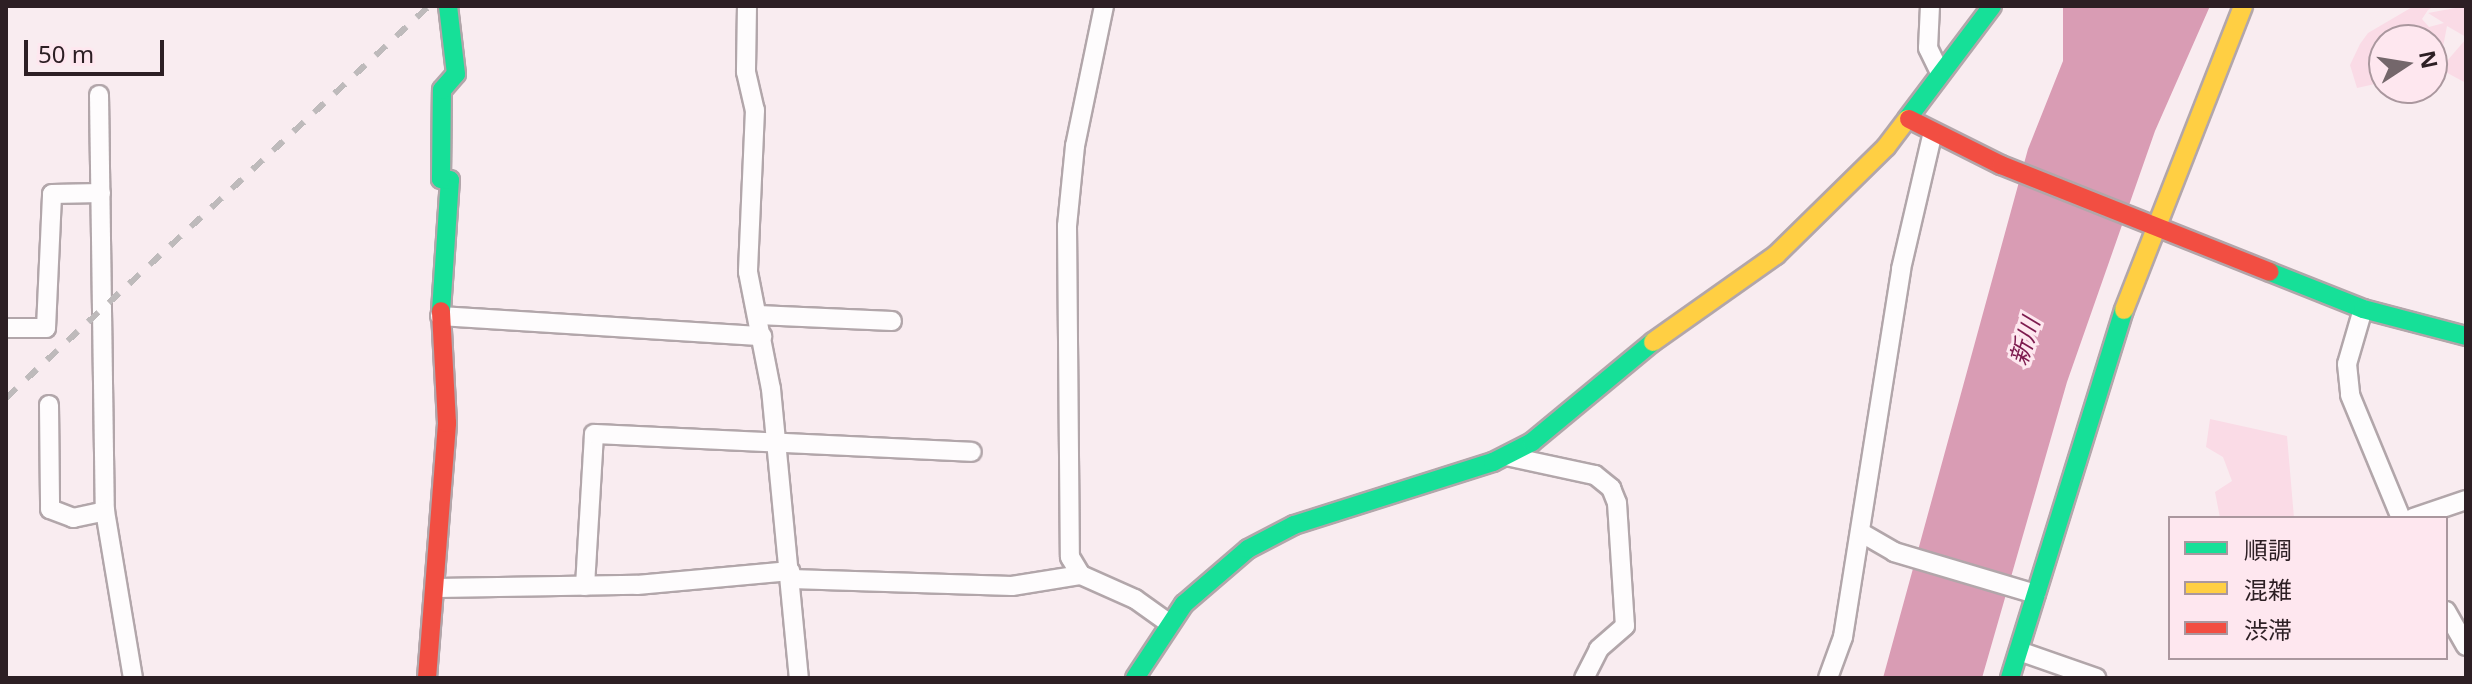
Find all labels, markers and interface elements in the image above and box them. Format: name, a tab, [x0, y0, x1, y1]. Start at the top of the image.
scale bar	[28, 24, 168, 74]
north arrow	[2368, 24, 2448, 104]
text: 50 m	[38, 37, 94, 70]
text: N	[2413, 48, 2446, 71]
water label: 新川	[2003, 314, 2045, 368]
legend	[2168, 516, 2448, 660]
text: 順調	[2244, 533, 2292, 566]
text: 混雑	[2244, 573, 2292, 606]
text: 渋滞	[2244, 613, 2292, 646]

